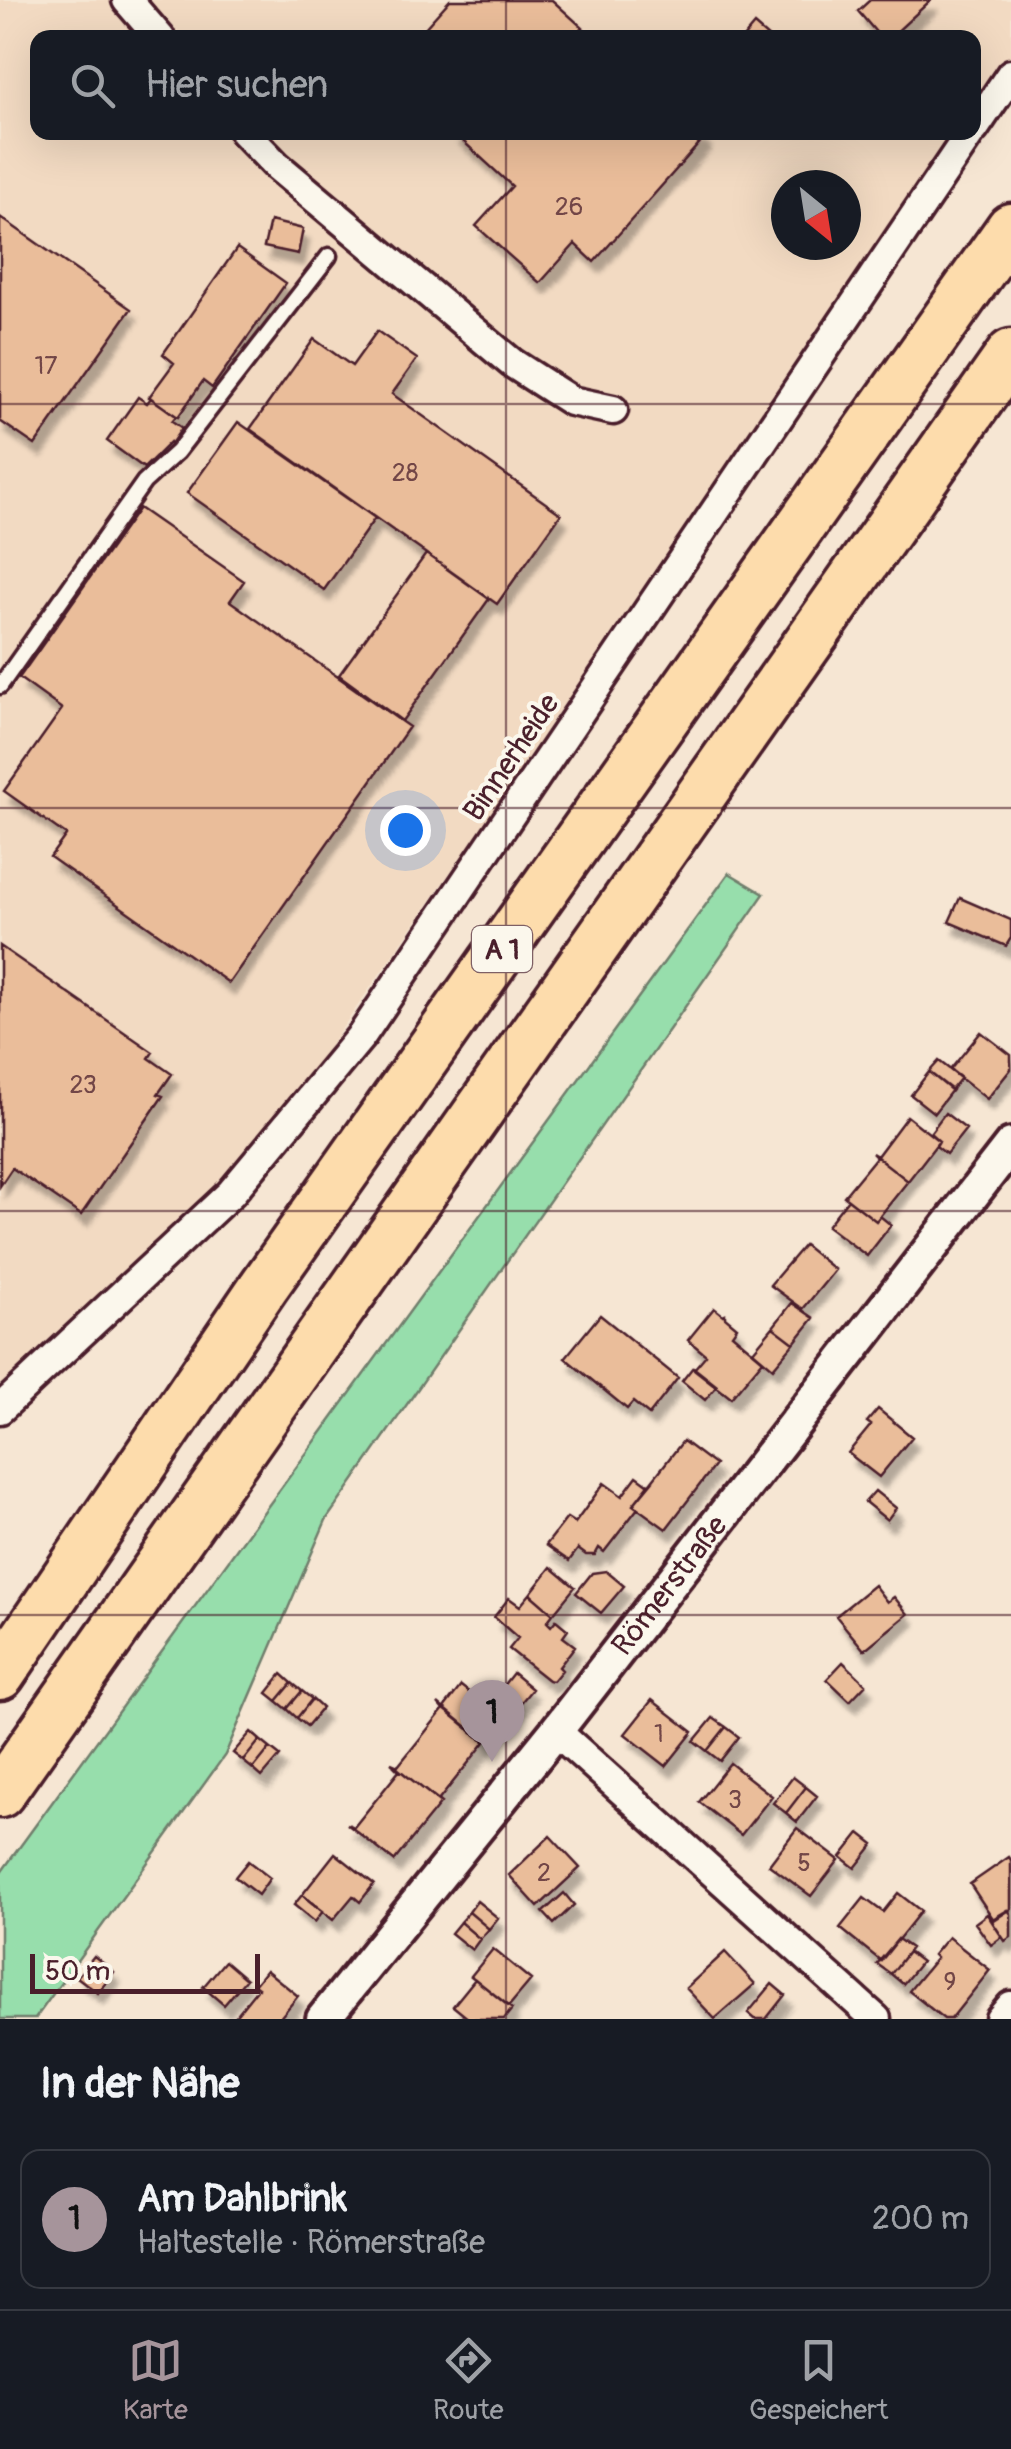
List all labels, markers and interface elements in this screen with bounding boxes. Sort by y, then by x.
search box [30,30,981,140]
icon: search [65,58,120,113]
text: Hier suchen [145,61,328,109]
north arrow [771,170,861,260]
house number: 26 [555,192,583,223]
house number: 17 [34,351,58,382]
house number: 28 [392,458,418,489]
street label: Binnerheide [455,686,568,828]
your location [380,805,431,856]
road number: A 1 [472,926,532,972]
house number: 23 [69,1070,97,1101]
street label: Römerstraße [604,1508,736,1663]
pin: 1 [460,1680,524,1762]
house number: 1 [654,1719,664,1750]
house number: 3 [728,1785,742,1816]
house number: 5 [797,1848,811,1879]
house number: 2 [537,1858,551,1889]
scale bar [30,1949,260,1994]
text: 50 m [45,1954,110,1989]
house number: 9 [944,1967,956,1998]
text: In der Nähe [40,2058,239,2110]
text: Am Dahlbrink [137,2175,347,2223]
text: 1 [68,2199,81,2239]
text: 200 m [872,2199,969,2239]
text: Haltestelle · Römerstraße [137,2223,485,2263]
tab: Karte [123,2333,188,2428]
tab: Route [433,2333,504,2428]
tab: Gespeichert [749,2333,888,2428]

